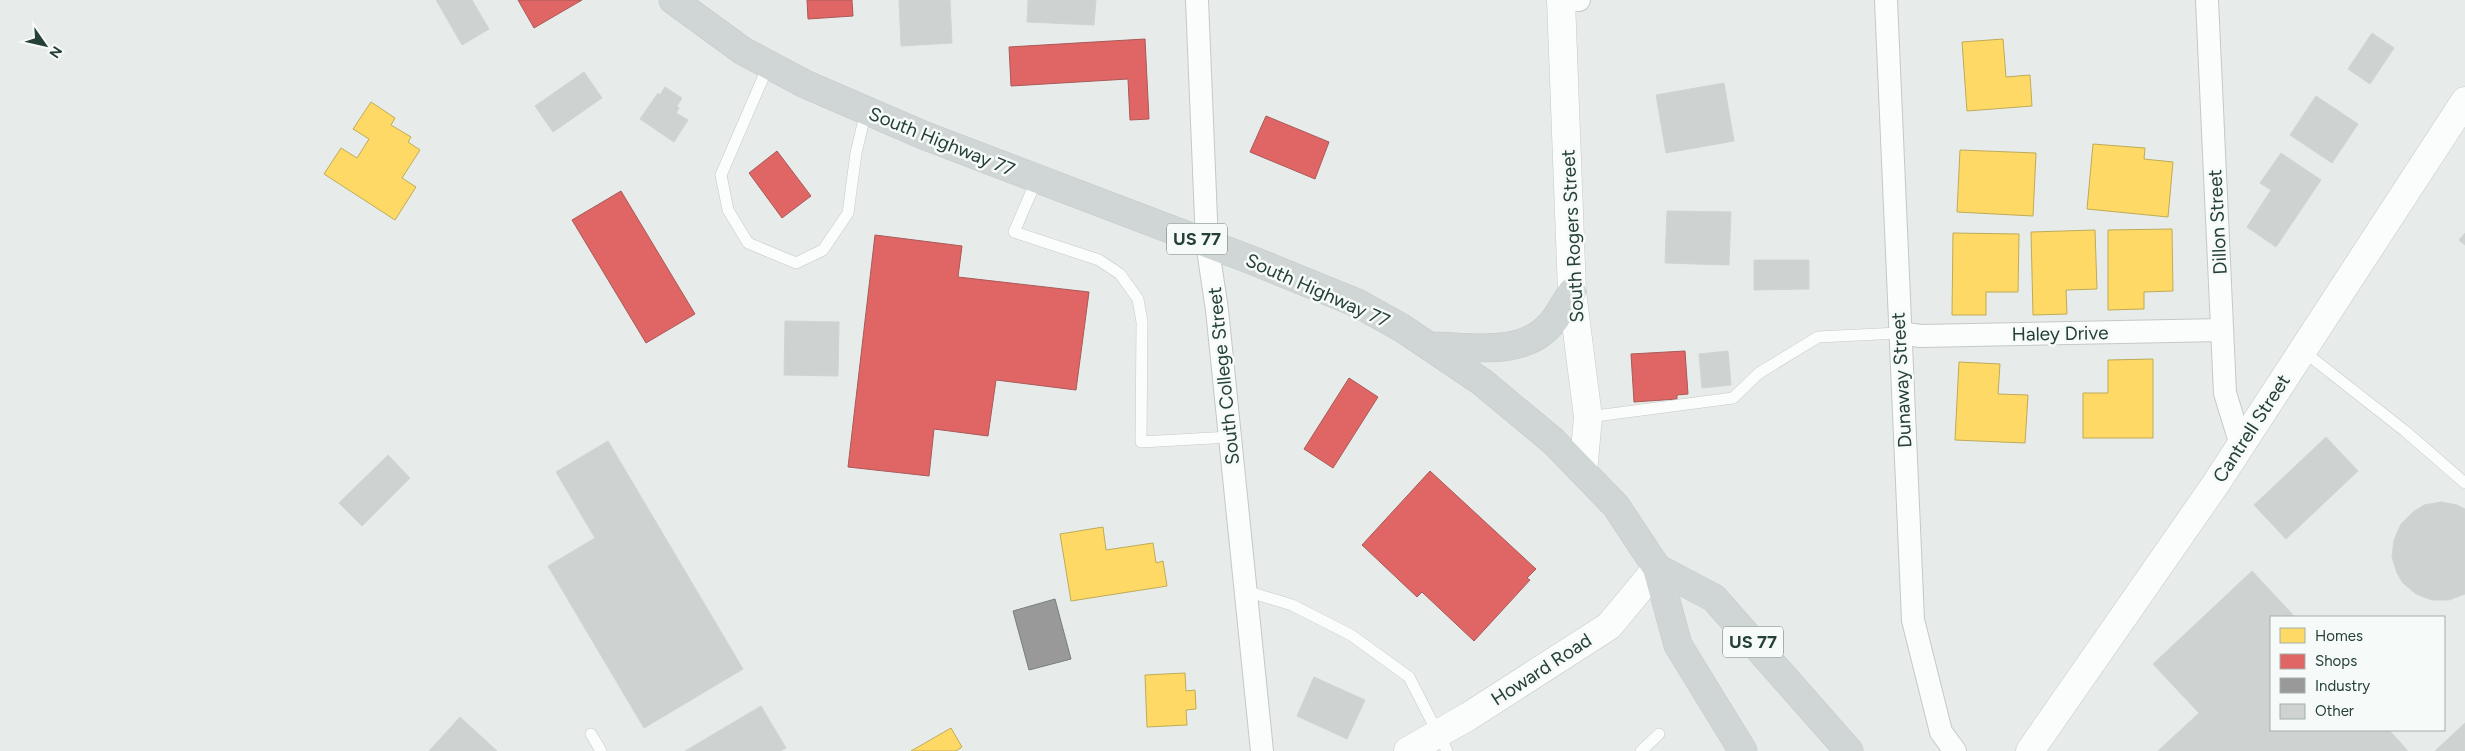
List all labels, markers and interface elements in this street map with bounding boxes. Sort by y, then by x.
north arrow [20,20,70,70]
text: N [45,43,65,61]
street label: South Highway 77 [865,102,1018,181]
street label: South Rogers Street [1556,149,1589,323]
street label: Dillon Street [2203,169,2232,275]
road number: US 77 [1167,223,1227,254]
street label: South Highway 77 [1242,248,1393,333]
street label: South College Street [1203,286,1244,466]
street label: Dunaway Street [1886,311,1917,448]
street label: Haley Drive [2011,321,2109,346]
street label: Cantrell Street [2208,370,2295,487]
legend [2270,616,2445,731]
road number: US 77 [1723,626,1783,658]
text: Homes [2315,627,2363,645]
street label: Howard Road [1487,628,1596,710]
text: Shops [2315,652,2357,670]
text: Industry [2315,677,2370,695]
text: Other [2315,702,2354,720]

